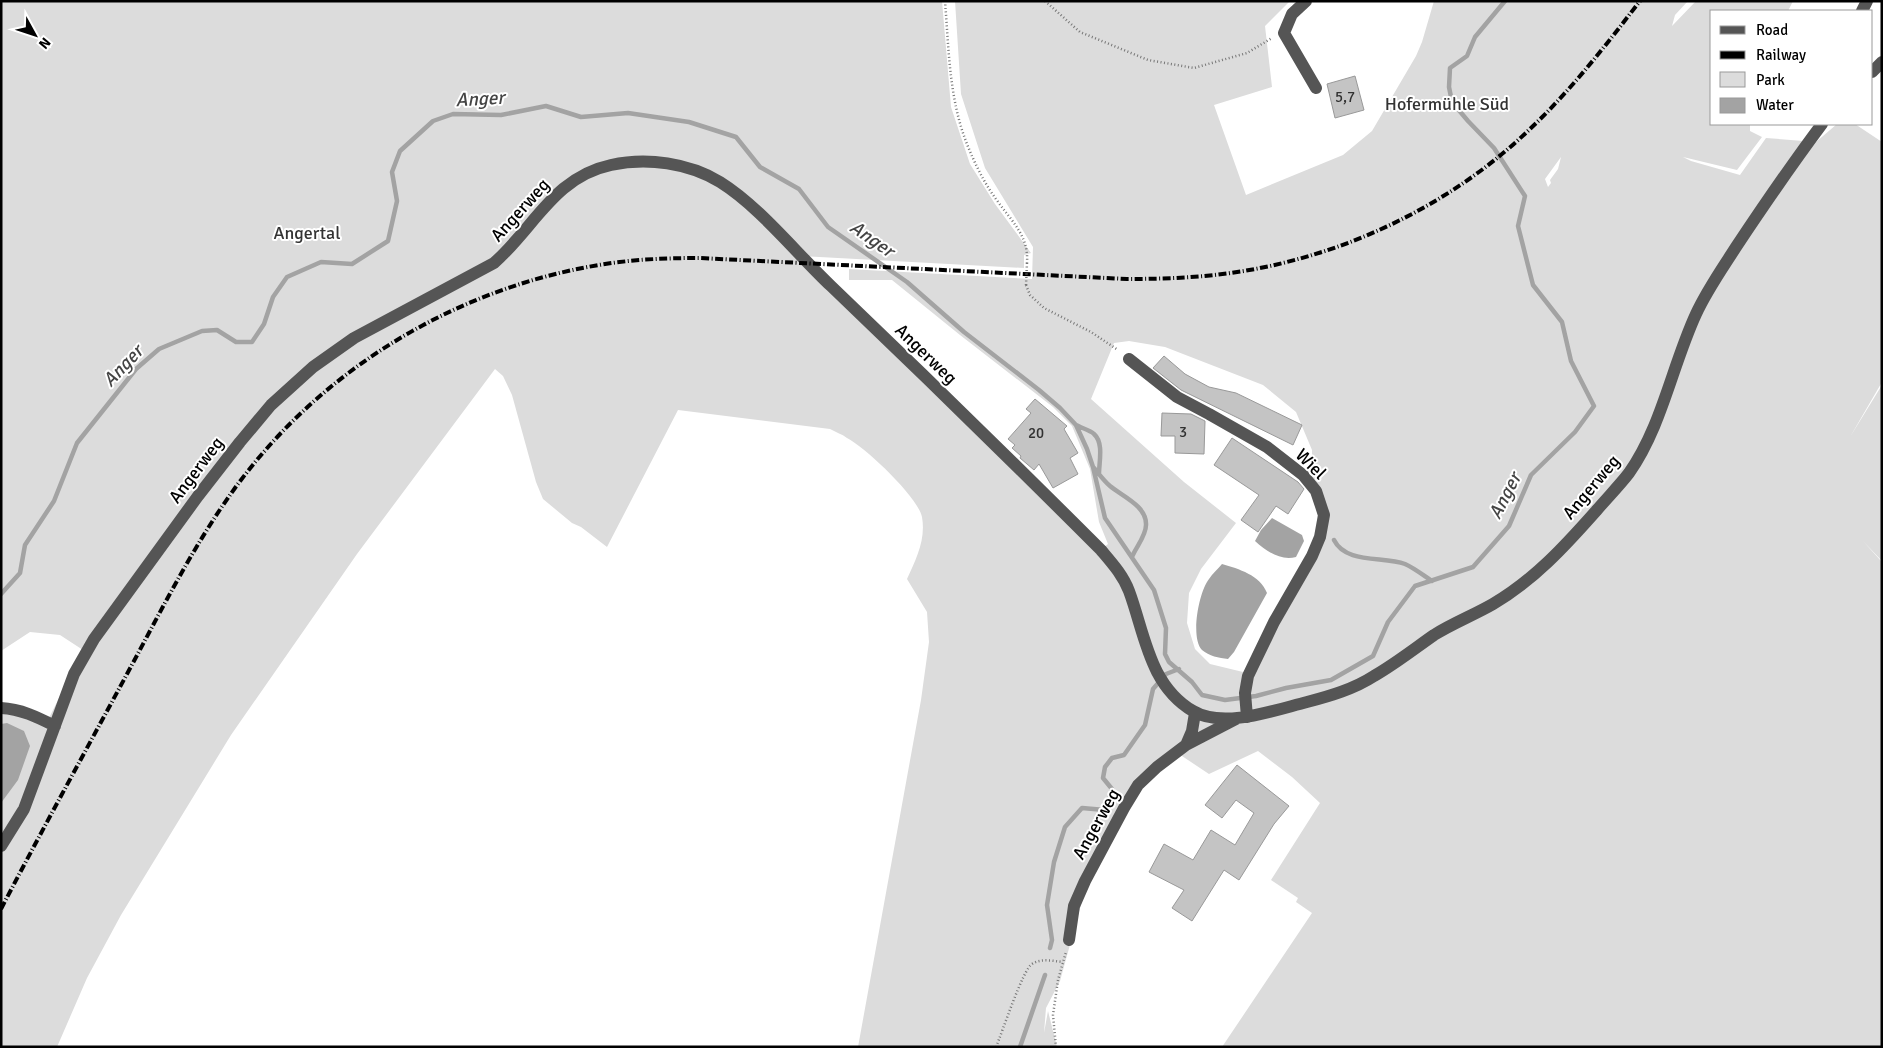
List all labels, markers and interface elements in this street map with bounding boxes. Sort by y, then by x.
north arrow [10,10,60,60]
legend [1710,10,1873,125]
text: Road [1756,21,1788,39]
text: N [35,34,54,52]
text: Railway [1756,46,1806,64]
text: Park [1756,71,1785,89]
water label: Anger [455,86,508,112]
house number: 5,7 [1335,88,1355,106]
park label: Hofermühle Süd [1385,93,1509,115]
text: Water [1756,96,1794,114]
street label: Angerweg [486,174,554,246]
water label: Anger [845,215,901,264]
park label: Angertal [273,222,341,244]
street label: Angerweg [890,319,962,389]
water label: Anger [98,338,150,392]
house number: 3 [1179,423,1187,441]
house number: 20 [1028,424,1044,442]
street label: Angerweg [164,432,228,508]
street label: Wiel [1291,444,1331,484]
street label: Angerweg [1558,450,1624,524]
water label: Anger [1483,466,1528,523]
street label: Angerweg [1068,785,1124,863]

